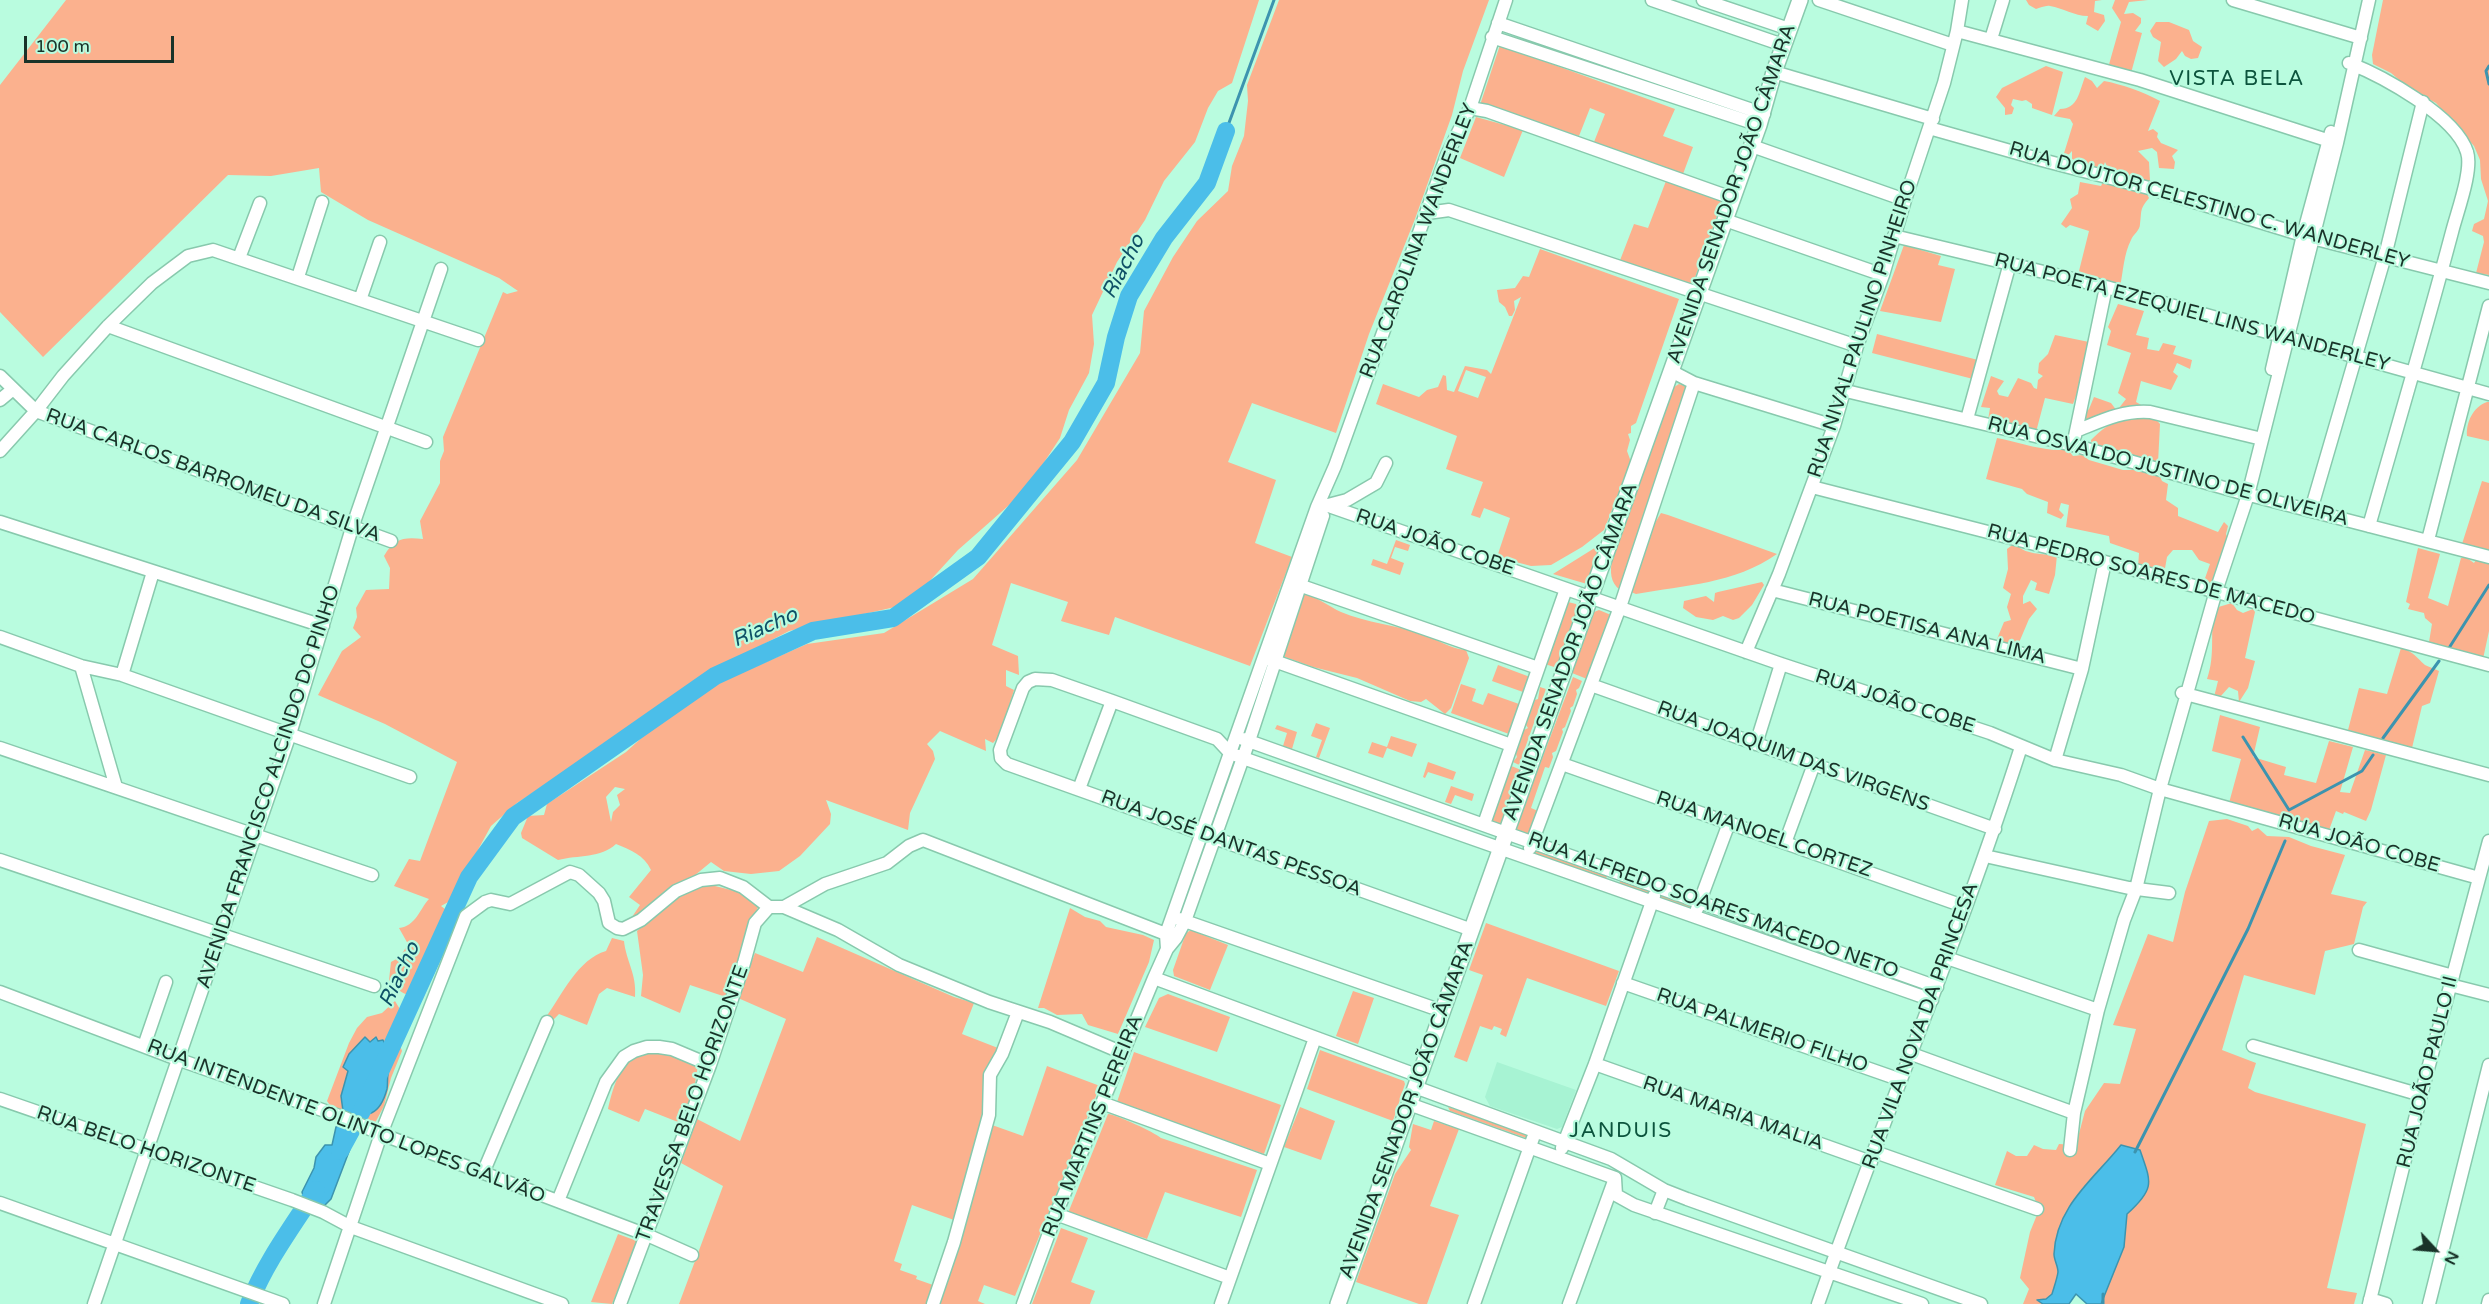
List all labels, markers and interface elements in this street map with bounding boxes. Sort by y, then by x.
street label: AVENIDA SENADOR JOÃO CÂMARA [1662,21,1802,367]
scale bar [27,24,177,62]
text: 100 m [35,35,90,57]
district label: VISTA BELA [2169,66,2305,92]
street label: RUA CAROLINA WANDERLEY [1355,100,1483,382]
street label: RUA DOUTOR CELESTINO C. WANDERLEY [2006,137,2412,275]
street label: RUA NIVAL PAULINO PINHEIRO [1803,177,1923,481]
water label: Riacho [1097,231,1151,303]
street label: RUA POETA EZEQUIEL LINS WANDERLEY [1992,249,2392,377]
street label: RUA CARLOS BARROMEU DA SILVA [42,404,384,548]
street label: RUA OSVALDO JUSTINO DE OLIVEIRA [1985,412,2351,532]
street label: AVENIDA SENADOR JOÃO CÂMARA [1499,480,1643,824]
street label: RUA JOÃO COBE [1352,504,1518,582]
street label: RUA PEDRO SOARES DE MACEDO [1984,520,2318,630]
street label: AVENIDA FRANCISCO ALCINDO DO PINHO [192,582,346,992]
street label: RUA POETISA ANA LIMA [1806,588,2048,670]
water label: Riacho [728,603,802,653]
street label: RUA JOÃO COBE [1812,665,1978,739]
street label: RUA JOAQUIM DAS VIRGENS [1654,696,1932,818]
street label: RUA JOSÉ DANTAS PESSOA [1097,786,1365,902]
street label: RUA MANOEL CORTEZ [1653,787,1875,883]
street label: RUA JOÃO COBE [2276,809,2442,879]
street label: RUA ALFREDO SOARES MACEDO NETO [1524,828,1902,984]
street label: RUA VILA NOVA DA PRINCESA [1858,879,1984,1173]
street label: AVENIDA SENADOR JOÃO CÂMARA [1335,938,1479,1282]
water label: Riacho [374,939,426,1011]
street label: TRAVESSA BELO HORIZONTE [632,962,754,1246]
street label: RUA JOÃO PAULO II [2393,973,2463,1171]
street label: RUA PALMERIO FILHO [1653,983,1871,1079]
street label: RUA MARTINS PEREIRA [1037,1012,1149,1240]
street label: RUA INTENDENTE OLINTO LOPES GALVÃO [144,1035,548,1209]
street label: RUA MARIA MALIA [1639,1072,1827,1156]
street label: RUA BELO HORIZONTE [33,1101,259,1199]
district label: JANDUIS [1569,1118,1673,1144]
north arrow [2405,1220,2465,1280]
text: N [2439,1248,2463,1268]

